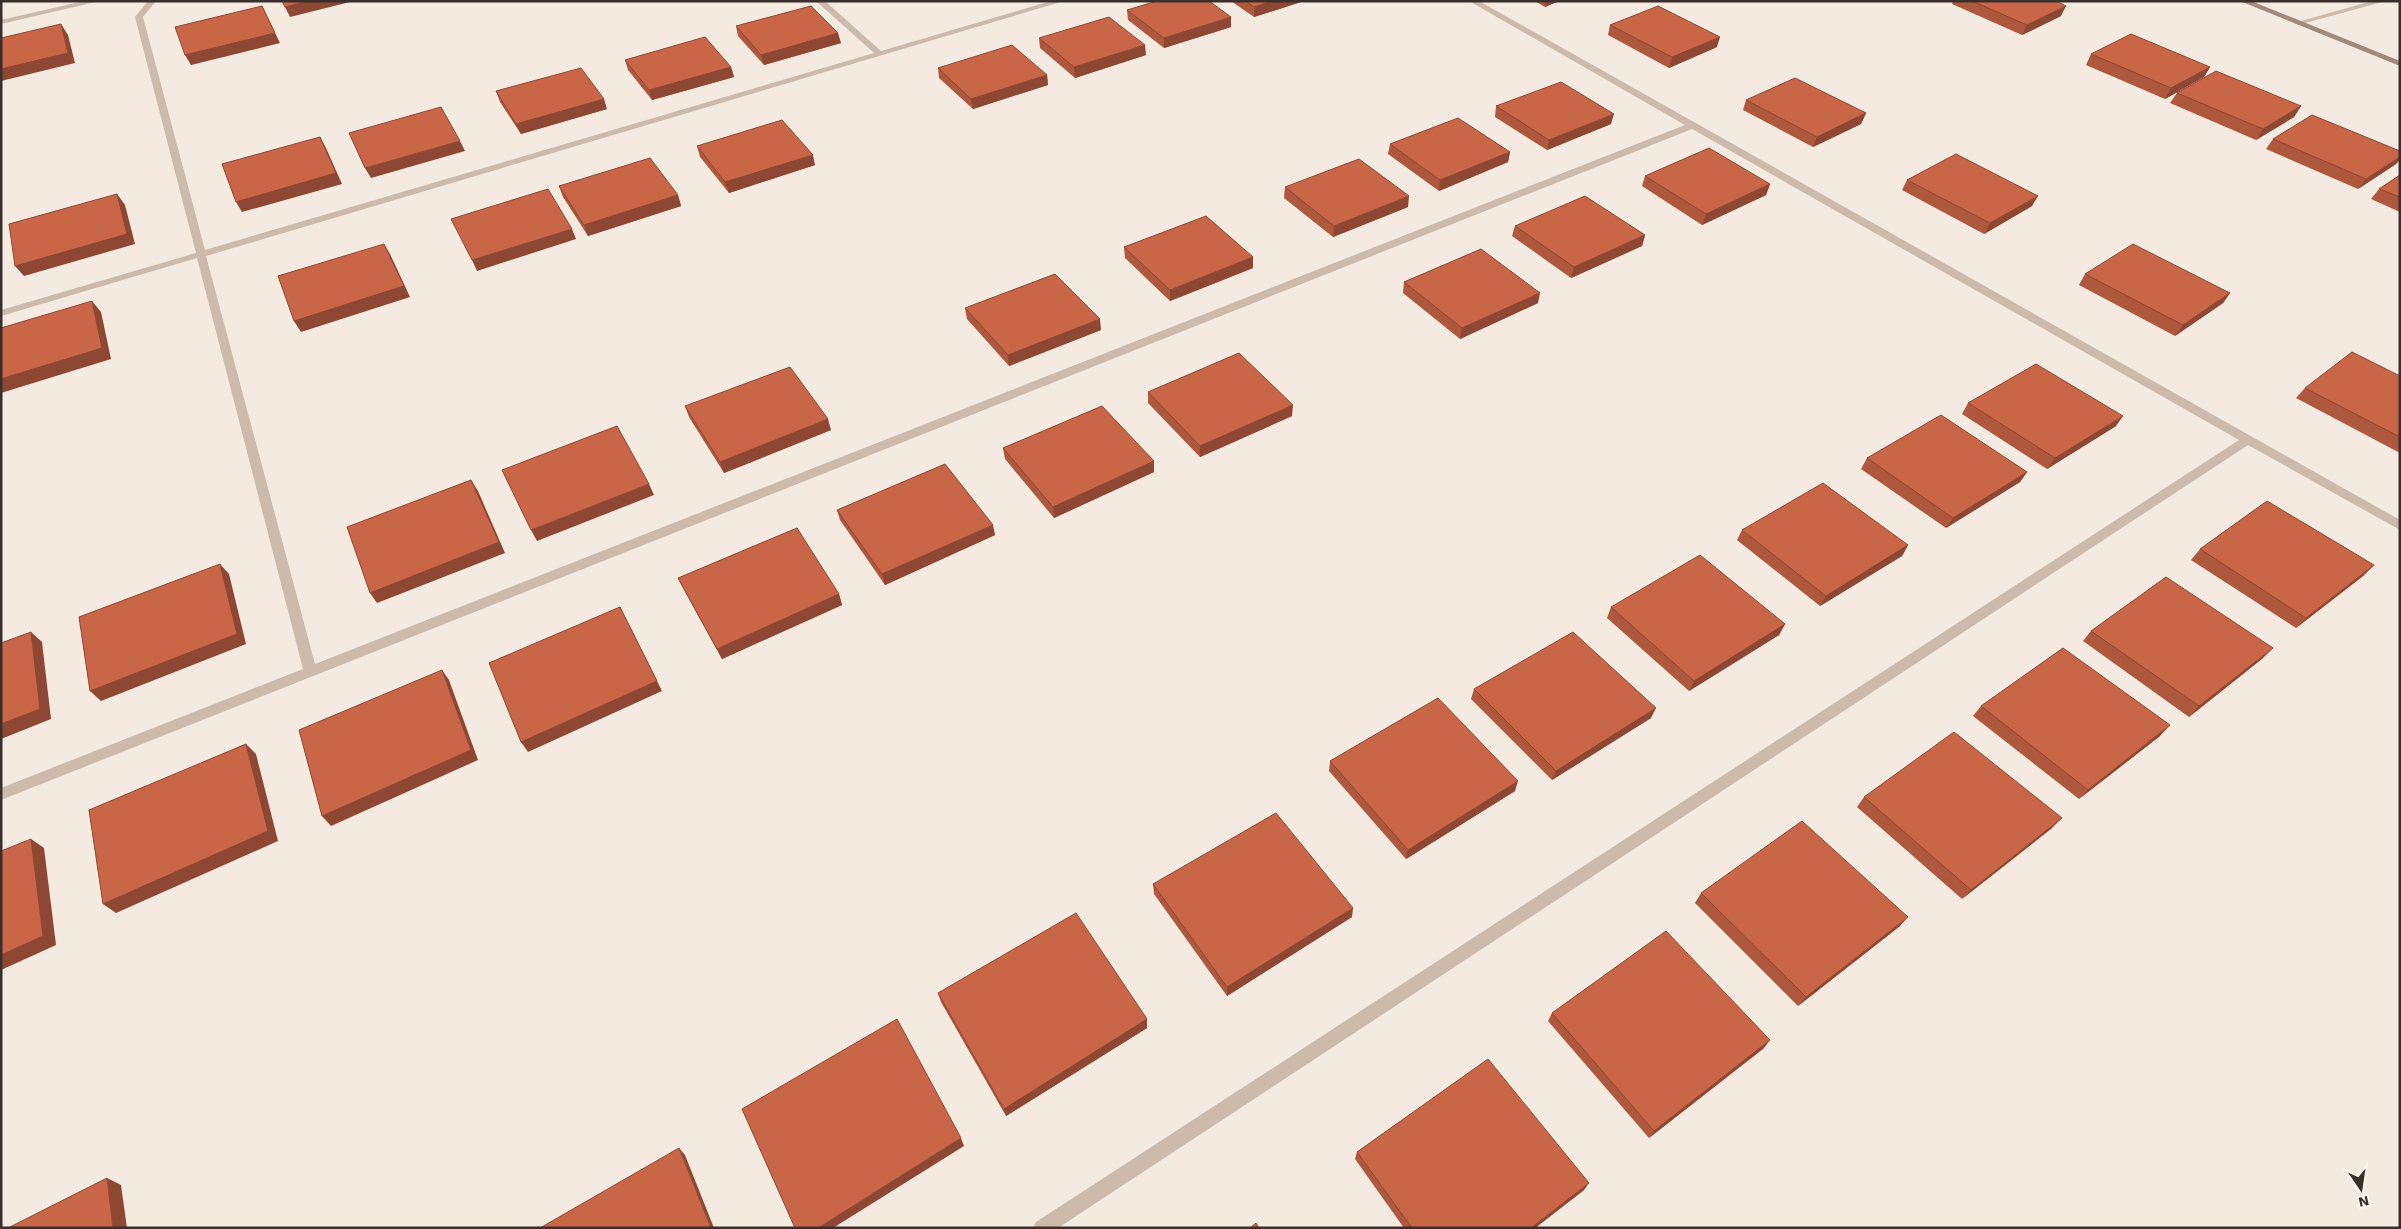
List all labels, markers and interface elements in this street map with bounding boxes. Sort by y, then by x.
north arrow [2336,1164,2386,1214]
text: N [2357,1193,2371,1211]

